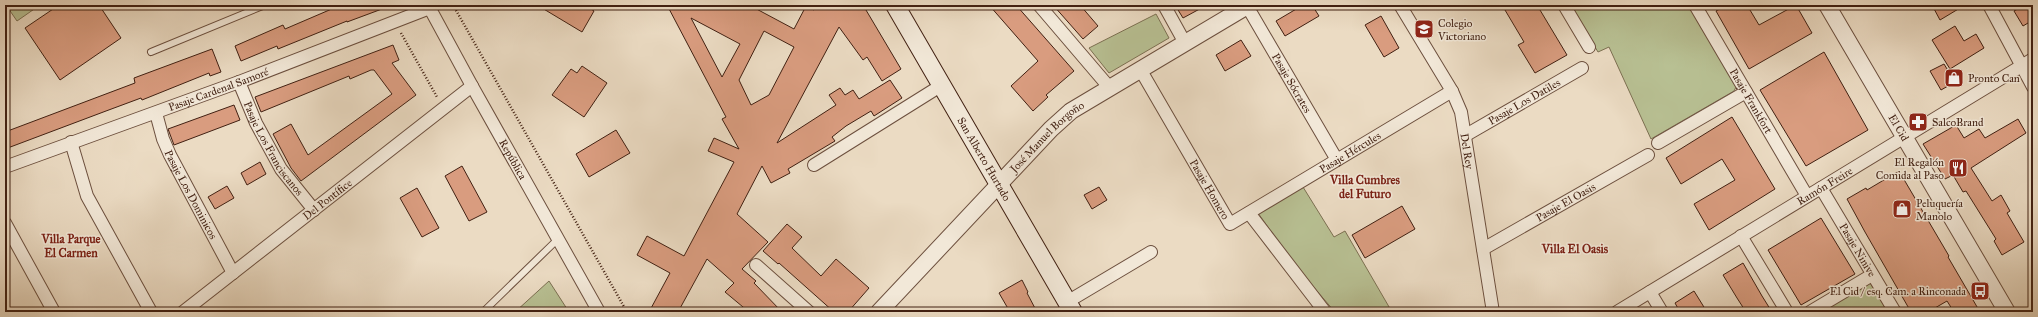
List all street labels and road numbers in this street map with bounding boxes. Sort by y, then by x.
street label: Pasaje Sócrates [1269,51,1314,115]
street label: Pasaje Cardenal Samoré [167,65,271,114]
street label: Pasaje Frankfort [1727,66,1775,136]
street label: Pasaje Los Datiles [1486,76,1563,128]
street label: Pasaje Los Franciscanos [241,99,306,198]
street label: José Manuel Borgoño [1007,99,1087,177]
street label: El Cid [1885,112,1912,144]
street label: San Alberto Hurtado [954,115,1013,204]
street label: Pasaje Hércules [1317,129,1383,176]
street label: Del Rey [1458,132,1476,171]
street label: República [496,137,529,182]
street label: Pasaje Los Dominicos [162,148,220,241]
street label: Pasaje Homero [1187,157,1232,222]
street label: Ramón Freire [1795,164,1855,208]
street label: Del Pontífice [300,176,355,223]
street label: Pasaje El Oasis [1534,180,1598,225]
street label: Pasaje Ninive [1837,221,1879,280]

